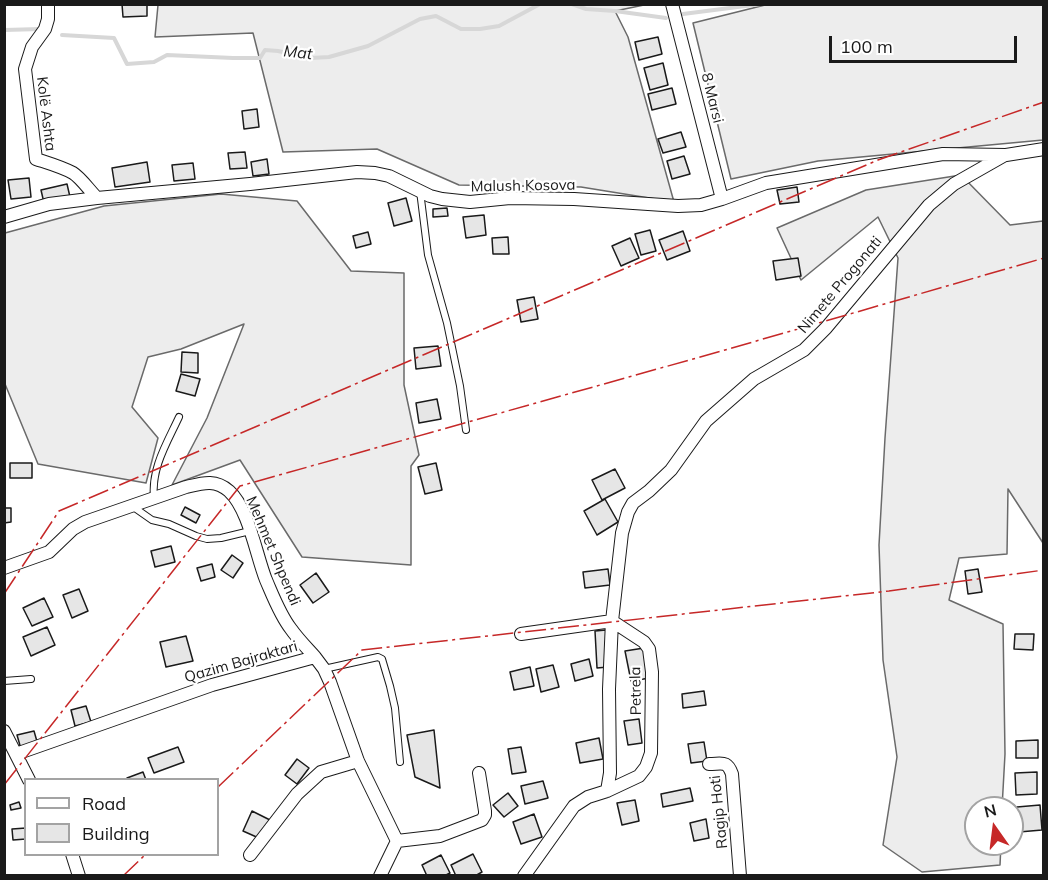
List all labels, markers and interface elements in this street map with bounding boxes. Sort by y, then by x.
scale bar [832,24,1020,62]
text: 100 m [840,35,893,58]
water label: Mat [283,42,313,64]
street label: 8 Marsi [697,71,727,125]
street label: Kolë Ashta [32,76,60,152]
street label: Malush Kosova [470,176,576,196]
street label: Nimete Progonati [794,233,886,337]
street label: Mehmet Shpendi [242,494,304,608]
street label: Qazim Bajraktari [182,637,300,687]
street label: Petrela [627,666,645,716]
street label: Ragip Hoti [706,774,732,850]
legend [24,778,219,856]
text: Road [82,792,126,815]
north arrow [964,796,1024,856]
text: N [982,799,998,822]
text: Building [82,822,150,845]

